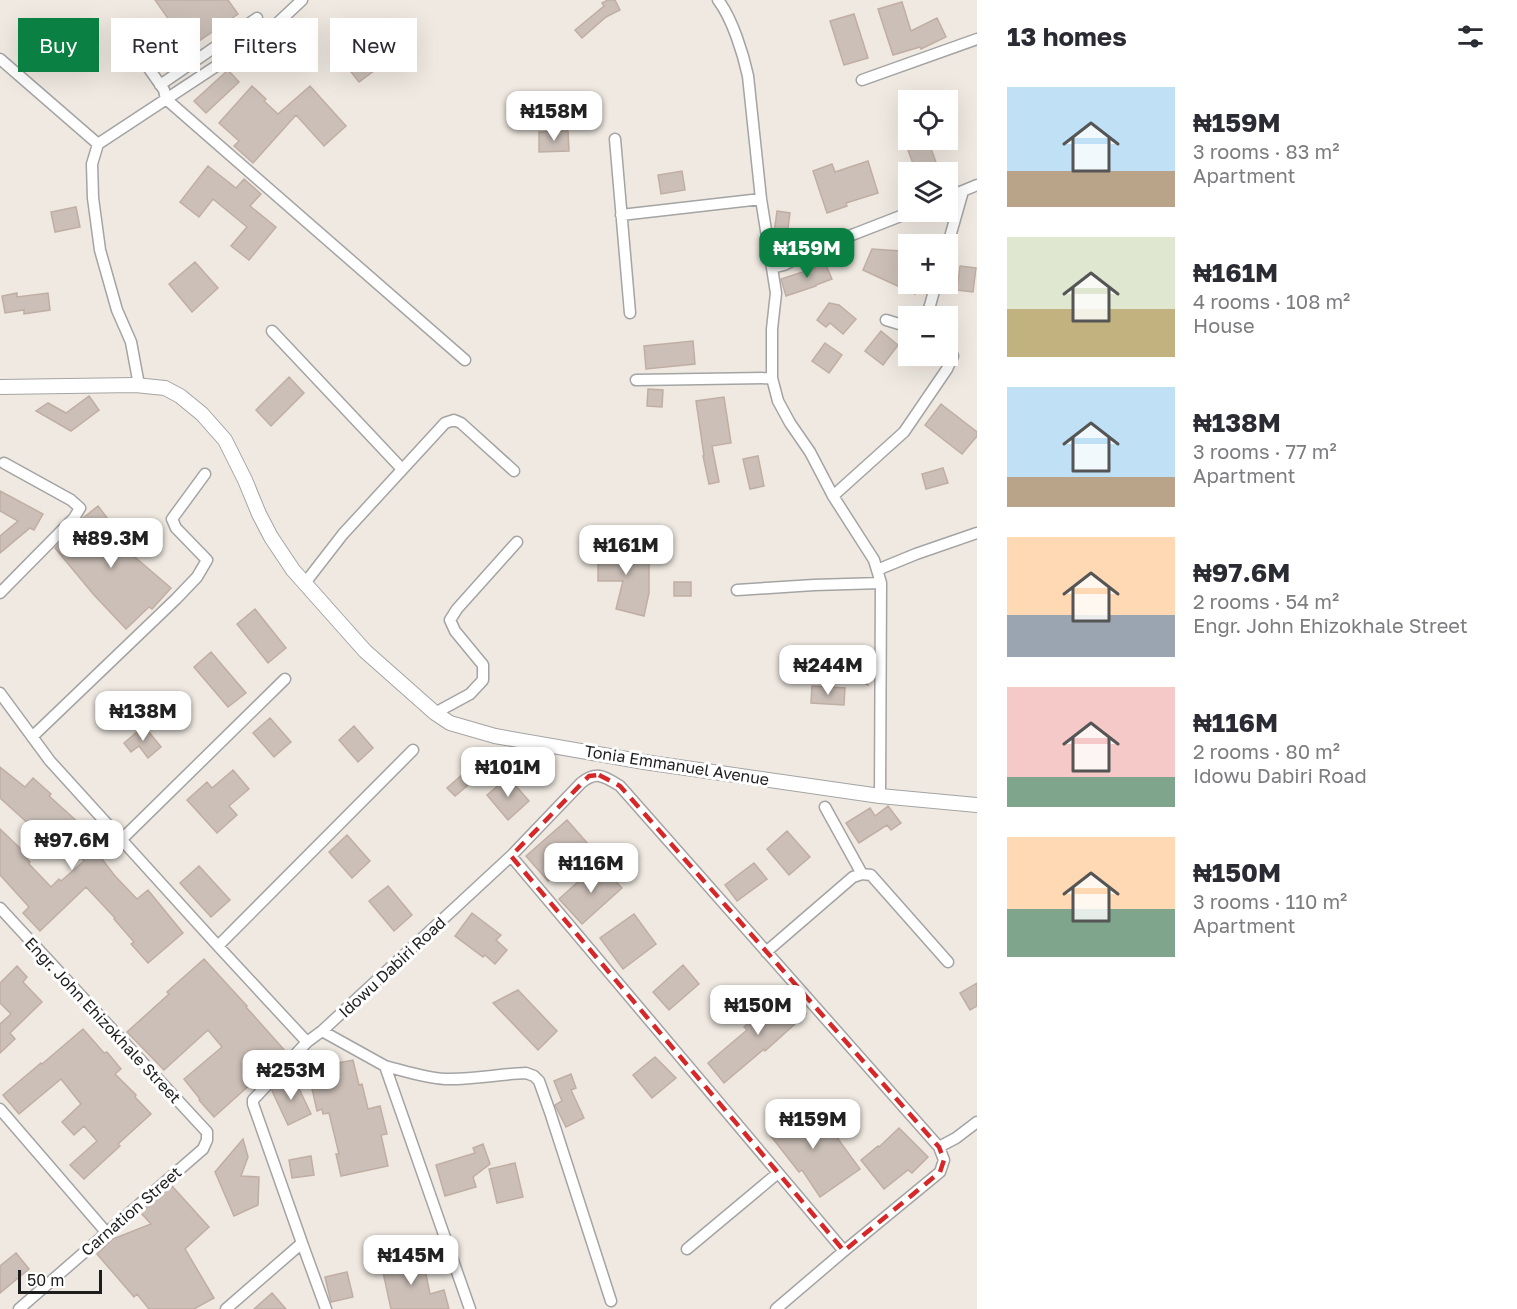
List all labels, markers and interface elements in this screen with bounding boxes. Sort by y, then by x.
chip: Buy [18,18,99,72]
chip: Rent [111,18,200,72]
chip: Filters [212,18,318,72]
chip: New [330,18,417,72]
icon: filters [1454,20,1487,53]
text: 13 homes [1007,21,1127,52]
map controls [898,90,958,366]
button: locate [898,90,958,150]
pin: ₦158M [512,91,596,142]
text: ₦158M [520,98,588,122]
text: ₦159M [1193,107,1281,138]
icon: home [1055,111,1127,183]
text: 3 rooms · 83 m² [1193,139,1339,163]
button: layers [898,162,958,222]
text: Apartment [1193,163,1296,187]
pin: ₦159M [765,228,849,279]
button: + [898,234,958,294]
text: ₦159M [773,235,841,259]
text: ₦161M [1193,257,1278,288]
icon: home [1055,261,1127,333]
text: 4 rooms · 108 m² [1193,289,1350,313]
button: − [898,306,958,366]
text: House [1193,313,1255,337]
text: ₦138M [1193,407,1281,438]
icon: home [1055,411,1127,483]
text: 3 rooms · 77 m² [1193,439,1337,463]
text: Apartment [1193,463,1296,487]
pin: ₦89.3M [62,518,160,569]
text: ₦89.3M [73,525,149,549]
pin: ₦161M [584,525,668,576]
text: ₦161M [593,532,659,556]
text: ₦97.6M [1193,557,1290,588]
icon: home [1055,561,1127,633]
text: 2 rooms · 54 m² [1193,589,1339,613]
text: Engr. John Ehizokhale Street [1193,613,1468,637]
pin: ₦244M [786,645,870,696]
text: ₦244M [793,652,863,676]
pin: ₦138M [101,691,185,742]
text: ₦138M [109,698,177,722]
text: ₦116M [1193,707,1278,738]
icon: home [1055,711,1127,783]
text: 2 rooms · 80 m² [1193,739,1340,763]
street label: Tonia Emmanuel Avenue [583,741,771,789]
pin: ₦101M [466,747,550,798]
text: ₦101M [475,754,541,778]
text: Idowu Dabiri Road [1193,763,1367,787]
pin: ₦97.6M [23,820,121,871]
text: ₦97.6M [35,827,109,851]
pin: ₦116M [549,843,633,894]
text: ₦116M [558,850,624,874]
text: ₦150M [1193,857,1281,888]
icon: home [1055,861,1127,933]
text: 3 rooms · 110 m² [1193,889,1347,913]
street label: Idowu Dabiri Road [334,912,450,1022]
text: Apartment [1193,913,1296,937]
street label: Engr. John Ehizokhale Street [21,933,185,1107]
pin: ₦150M [716,985,800,1036]
text: ₦150M [724,992,792,1016]
pin: ₦253M [249,1050,333,1101]
text: ₦253M [257,1057,325,1081]
pin: ₦159M [771,1099,855,1150]
text: ₦159M [779,1106,847,1130]
street label: Carnation Street [77,1162,185,1260]
pin: ₦145M [369,1235,453,1286]
text: ₦145M [377,1242,445,1266]
scale bar [18,1267,102,1294]
text: 50 m [27,1270,64,1290]

